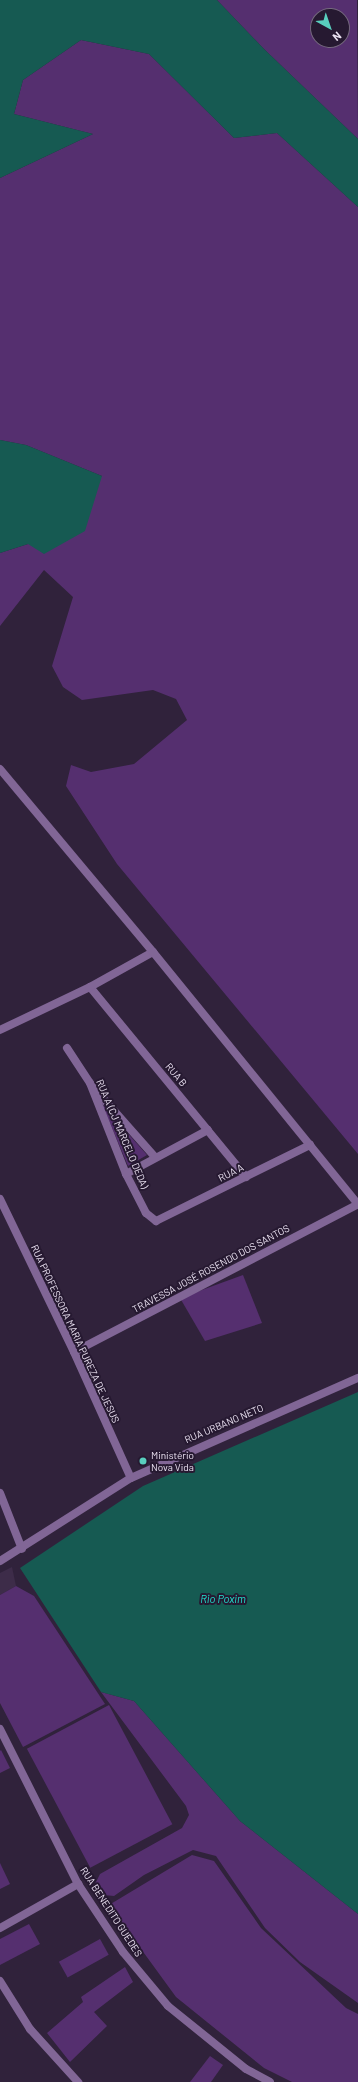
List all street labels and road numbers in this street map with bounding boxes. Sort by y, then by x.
street label: RUA B [163,1061,189,1089]
street label: RUA A (CJ MARCELO DEDA) [94,1078,150,1190]
street label: RUA A [216,1162,246,1184]
street label: TRAVESSA JOSÉ ROSENDO DOS SANTOS [130,1222,292,1316]
street label: RUA PROFESSORA MARIA PUREZA DE JESUS [28,1243,122,1425]
street label: RUA URBANO NETO [183,1402,265,1446]
street label: RUA BENEDITO GUEDES [78,1865,144,1959]

